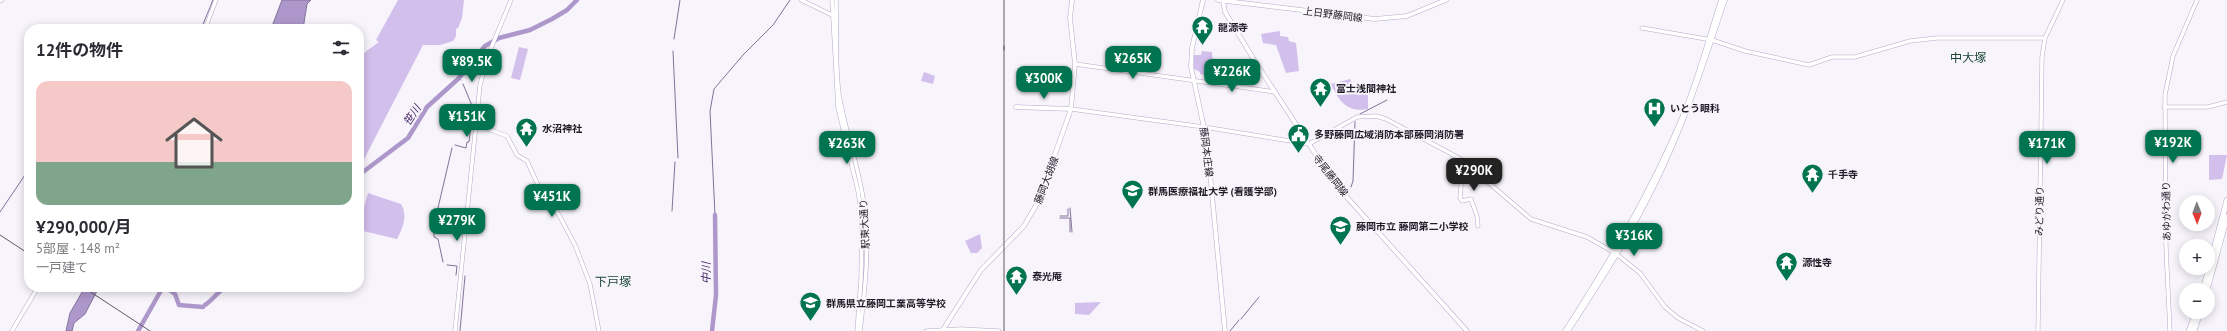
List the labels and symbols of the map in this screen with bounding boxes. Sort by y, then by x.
street label: 上日野藤岡線 [1302,4,1364,25]
temple icon: 龍源寺 [1190,14,1216,47]
place label: 龍源寺 [1218,21,1248,34]
pin: ¥265K [1105,46,1161,80]
pin: ¥89.5K [439,49,505,83]
district label: 中大塚 [1950,50,1986,65]
pin: ¥226K [1204,59,1260,93]
pin: ¥300K [1016,66,1072,100]
temple icon: 富士浅間神社 [1307,75,1333,108]
place label: 富士浅間神社 [1336,82,1397,95]
hospital icon: いとう眼科 [1642,95,1668,128]
water label: 笹川 [400,101,424,128]
place label: いとう眼科 [1670,102,1720,115]
pin: ¥151K [439,104,495,138]
temple icon: 水沼神社 [513,115,539,148]
public building icon: 多野藤岡広域消防本部藤岡消防署 [1286,121,1312,154]
place label: 水沼神社 [542,122,583,135]
street label: 藤岡本庄線 [1197,126,1216,178]
place label: 多野藤岡広域消防本部藤岡消防署 [1314,128,1464,141]
pin: ¥192K [2145,130,2201,164]
pin: ¥263K [819,131,875,165]
pin: ¥171K [2019,131,2075,165]
street label: 寺尾藤岡線 [1310,152,1351,199]
street label: 藤岡大胡線 [1031,155,1061,206]
pin: ¥290K [1446,158,1502,192]
temple icon: 千手寺 [1799,161,1825,194]
place label: 千手寺 [1828,168,1858,181]
school or university icon: 群馬医療福祉大学 (看護学部) [1120,178,1146,211]
street label: あゆがわ通り [2159,181,2174,241]
pin: ¥451K [524,184,580,218]
place label: 群馬医療福祉大学 (看護学部) [1148,185,1277,198]
street label: みどり通り [2033,186,2046,236]
north arrow [2179,195,2215,231]
street label: 駅東大通り [857,199,872,249]
pin: ¥279K [429,208,485,242]
school or university icon: 藤岡市立 藤岡第二小学校 [1328,213,1354,246]
place label: 藤岡市立 藤岡第二小学校 [1356,220,1469,233]
pin: ¥316K [1606,223,1662,257]
temple icon: 源性寺 [1773,249,1799,282]
place label: 源性寺 [1802,256,1832,269]
water label: 中川 [699,261,713,284]
temple icon: 泰光庵 [1004,263,1030,296]
place label: 泰光庵 [1032,270,1062,283]
district label: 下戸塚 [595,274,631,289]
school or university icon: 群馬県立藤岡工業高等学校 [797,290,823,323]
place label: 群馬県立藤岡工業高等学校 [826,297,946,310]

